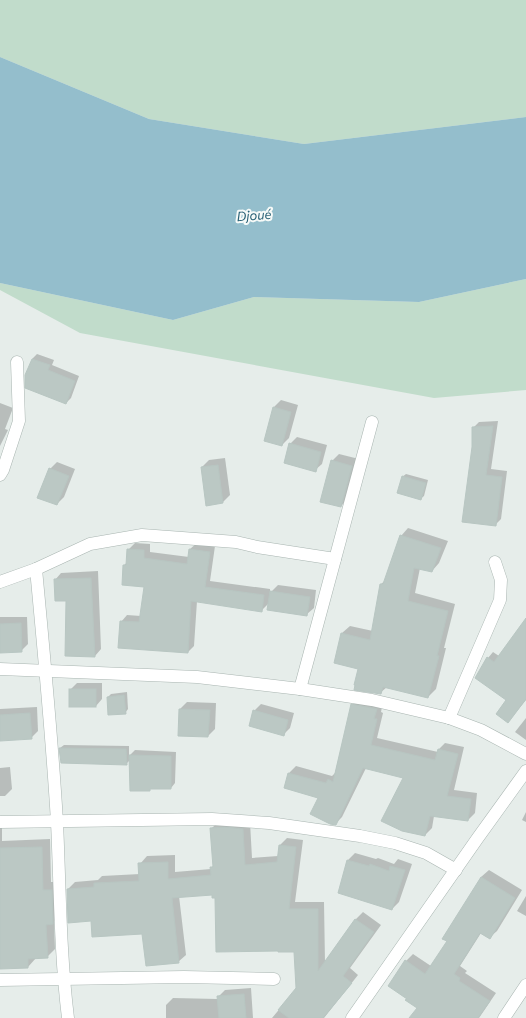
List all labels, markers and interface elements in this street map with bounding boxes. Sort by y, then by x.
water label: Djoué [236,206,273,224]

